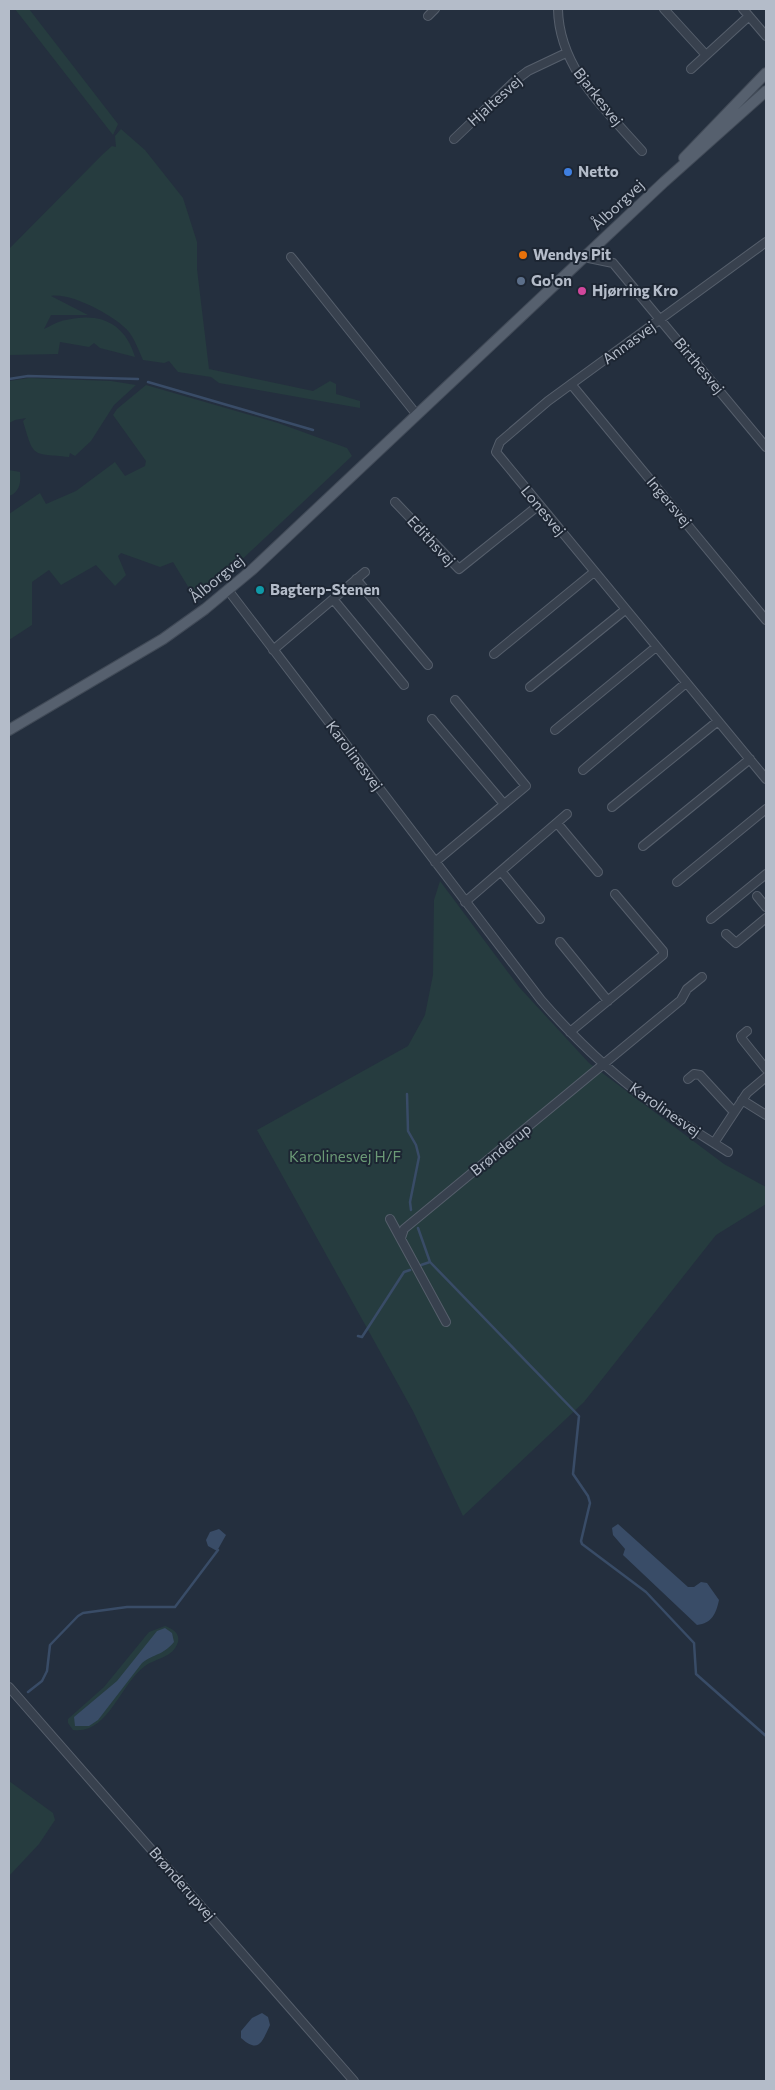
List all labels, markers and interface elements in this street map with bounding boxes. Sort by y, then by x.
street label: Bjarkesvej [570,64,627,129]
street label: Hjaltesvej [464,71,525,129]
place label: Netto [578,162,619,180]
marker: Netto [562,166,574,178]
street label: Ålborgvej [587,175,647,233]
place label: Wendys Pit [533,245,611,263]
marker: Wendys Pit [517,249,529,261]
place label: Go'on [531,271,572,289]
marker: Go'on [515,275,527,287]
place label: Hjørring Kro [592,281,678,299]
marker: Hjørring Kro [576,285,588,297]
street label: Annasvej [598,317,658,367]
street label: Birthesvej [671,334,729,397]
street label: Ingersvej [644,472,696,530]
street label: Lonesvej [518,482,570,539]
street label: Edithsvej [404,512,459,569]
street label: Ålborgvej [185,550,247,606]
place label: Bagterp-Stenen [270,580,380,598]
marker: Bagterp-Stenen [254,584,266,596]
street label: Karolinesvej [323,717,387,794]
street label: Karolinesvej [627,1078,705,1140]
street label: Brønderup [466,1119,534,1179]
park label: Karolinesvej H/F [289,1147,401,1165]
street label: Brønderupvej [146,1843,220,1924]

